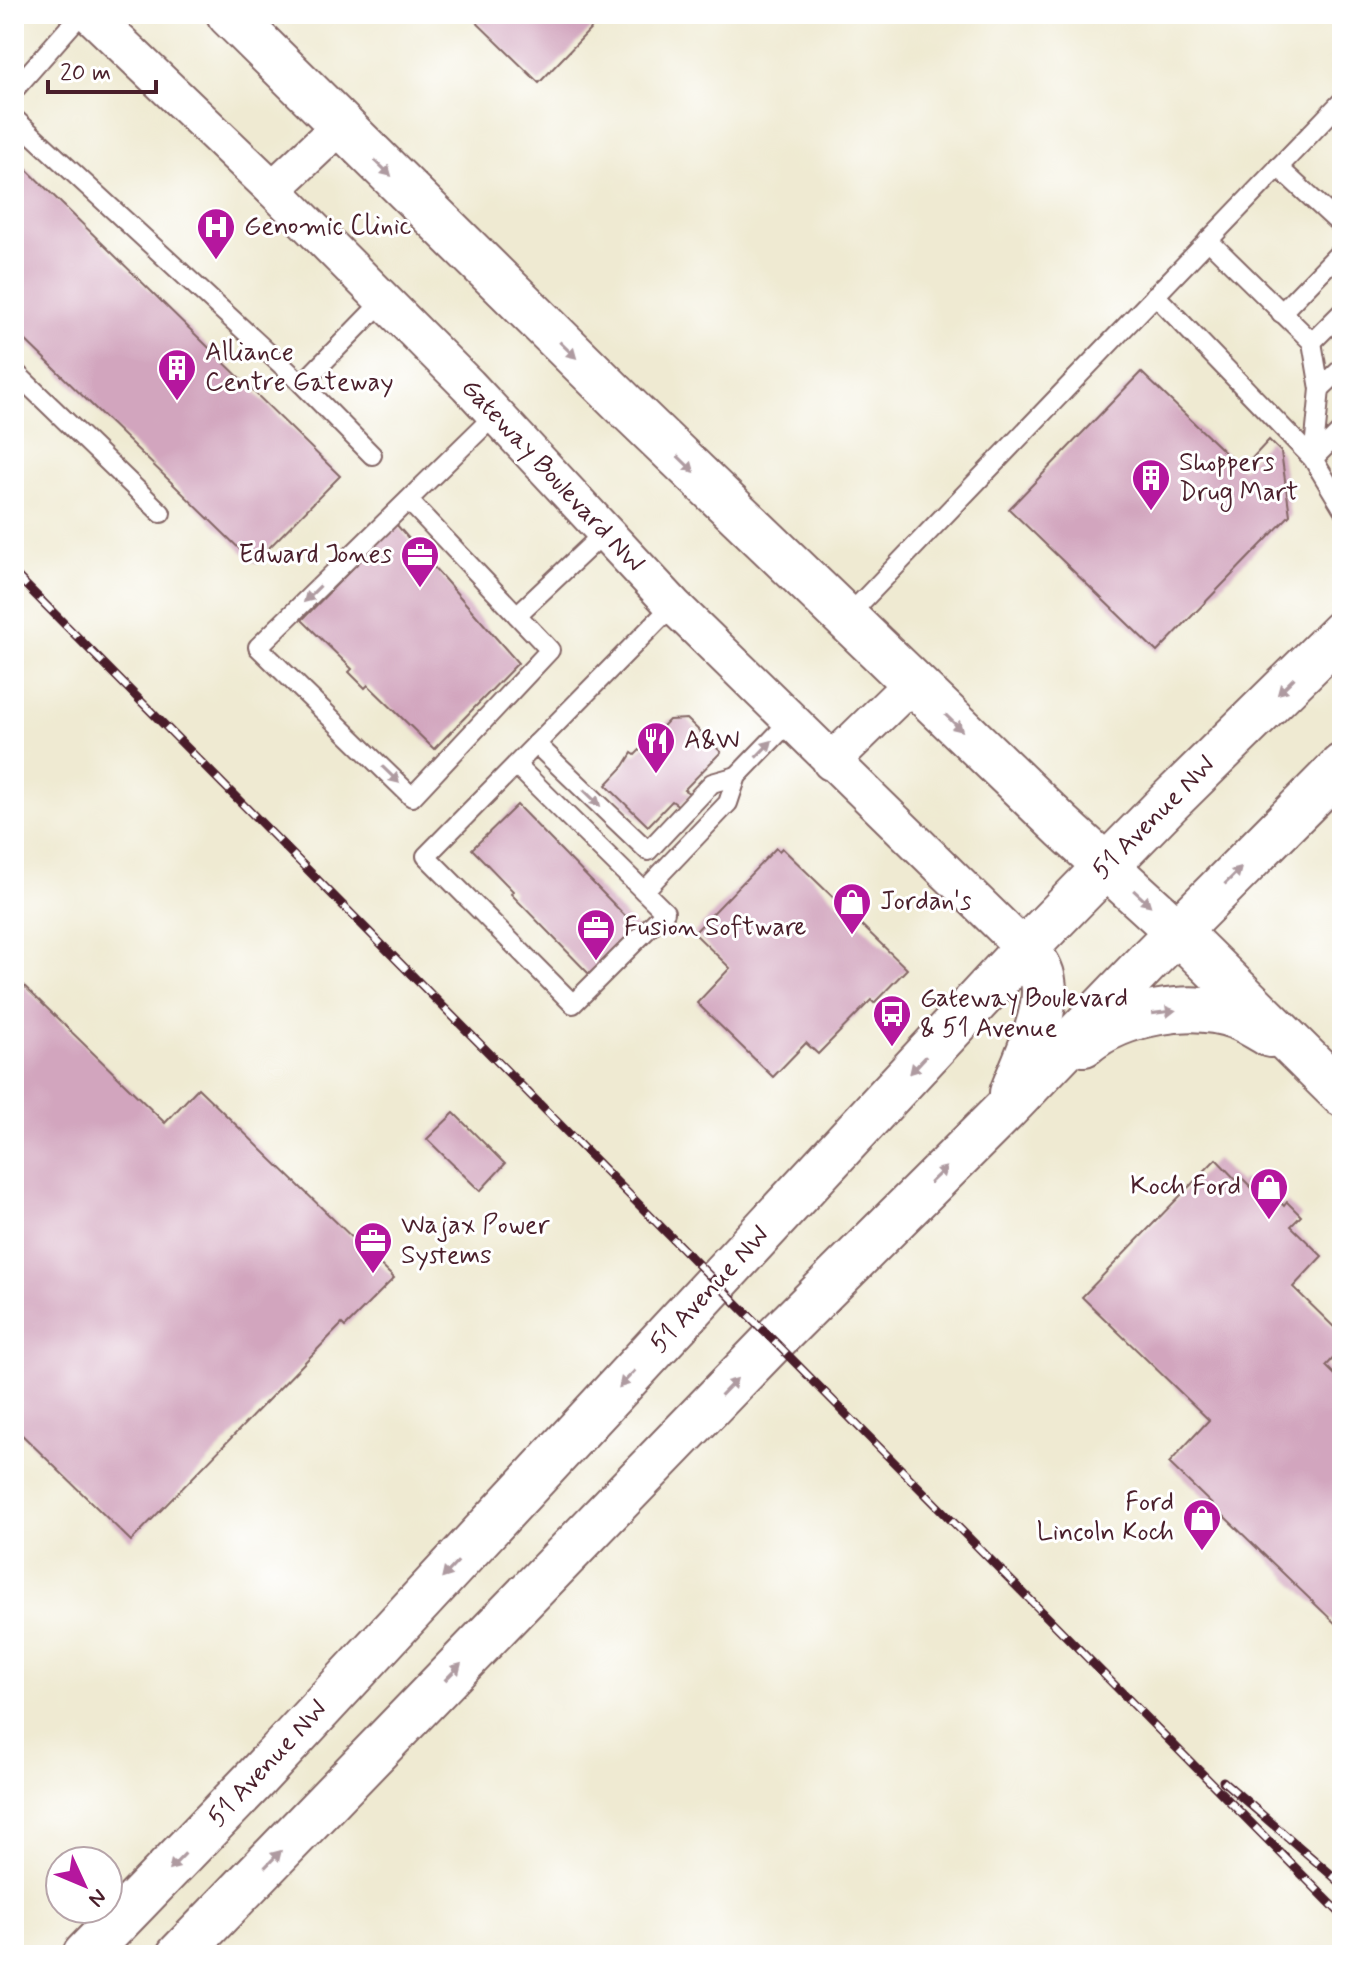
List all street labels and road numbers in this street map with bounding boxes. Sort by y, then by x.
street label: Gateway Boulevard NW [453,372,651,580]
street label: 51 Avenue NW [1085,749,1223,887]
street label: 51 Avenue NW [643,1219,777,1361]
street label: 51 Avenue NW [201,1693,335,1835]

